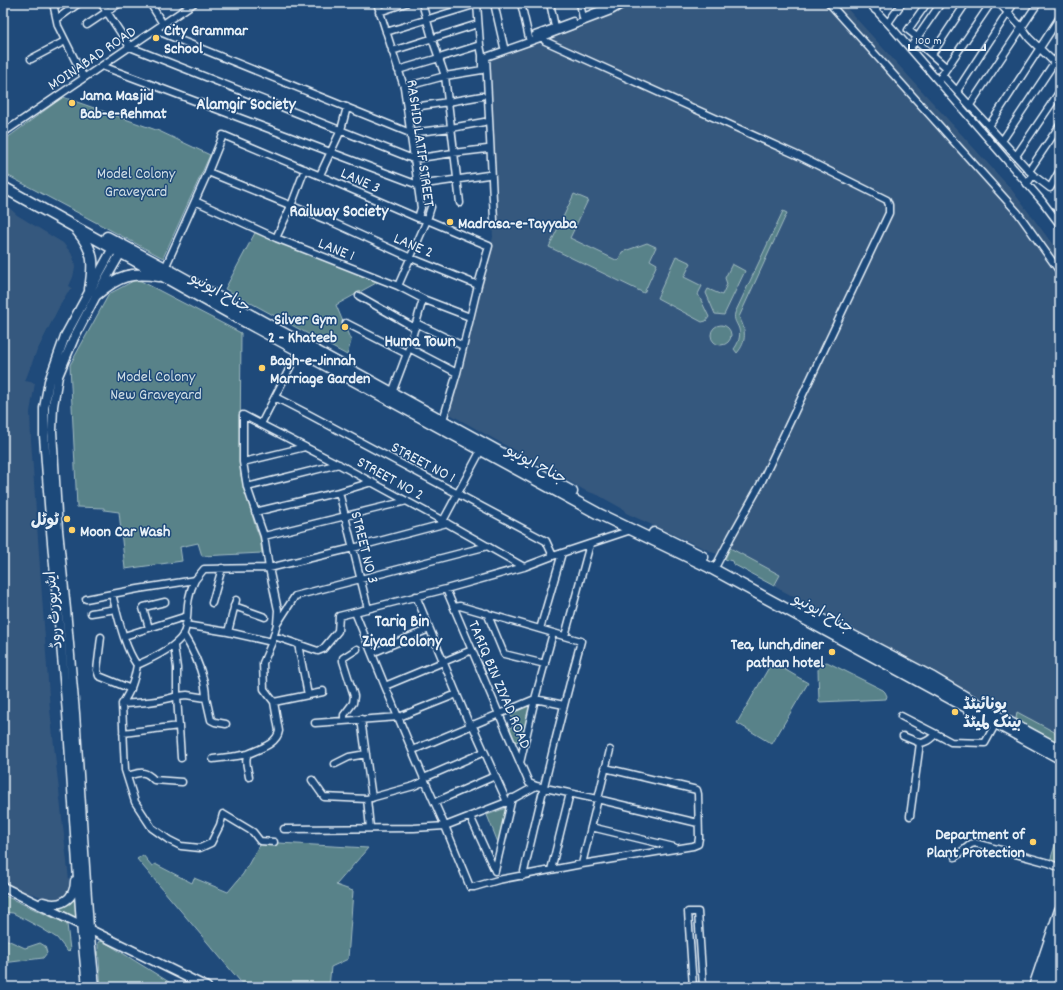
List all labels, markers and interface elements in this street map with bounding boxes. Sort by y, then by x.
place label: City Grammar School [164,20,249,61]
street label: MOINABAD ROAD [44,21,141,97]
scale bar [909,26,985,52]
marker: City Grammar School [151,33,161,43]
text: 100 m [915,33,942,50]
street label: RASHID LATIF STREET [399,78,440,209]
place label: Jama Masjid Bab-e-Rehmat [80,85,167,126]
district label: Alamgir Society [196,94,297,118]
marker: Jama Masjid Bab-e-Rehmat [67,98,77,108]
street label: LANE 3 [336,162,383,200]
park label: Model Colony Graveyard [97,163,176,204]
district label: Railway Society [290,201,389,225]
place label: Madrasa-e-Tayyaba [458,213,578,236]
marker: Madrasa-e-Tayyaba [445,217,455,227]
street label: LANE 2 [390,228,436,265]
street label: LANE 1 [314,233,358,268]
street label: جناح ایونیو [184,267,254,319]
place label: Silver Gym 2 - Khateeb [268,309,337,350]
marker: Silver Gym 2 - Khateeb [340,322,350,332]
district label: Huma Town [384,331,456,355]
place label: Bagh-e-Jinnah Marriage Garden [270,350,370,391]
marker: Bagh-e-Jinnah Marriage Garden [257,363,267,373]
park label: Model Colony New Graveyard [110,366,202,407]
street label: STREET NO 1 [386,437,459,490]
street label: جناح ایونیو [500,439,571,491]
street label: STREET NO 2 [352,451,428,507]
street label: STREET NO 3 [344,509,384,586]
place label: ٹوٹل [31,510,59,533]
marker: ٹوٹل [62,514,72,524]
place label: Moon Car Wash [80,521,170,544]
marker: Moon Car Wash [67,525,77,535]
street label: ایئرپورٹ روڈ [40,570,69,650]
street label: جناح ایونیو [787,588,857,640]
district label: Tariq Bin Ziyad Colony [362,611,443,655]
street label: TARIQ BIN ZIYAD ROAD [461,617,536,753]
place label: Tea, lunch,diner pathan hotel [731,634,825,675]
marker: Tea, lunch,diner pathan hotel [827,647,837,657]
place label: یونائیٹڈ بینک لمیٹڈ [963,694,1021,735]
marker: یونائیٹڈ بینک لمیٹڈ [950,707,960,717]
place label: Department of Plant Protection [926,824,1026,865]
marker: Department of Plant Protection [1028,837,1038,847]

